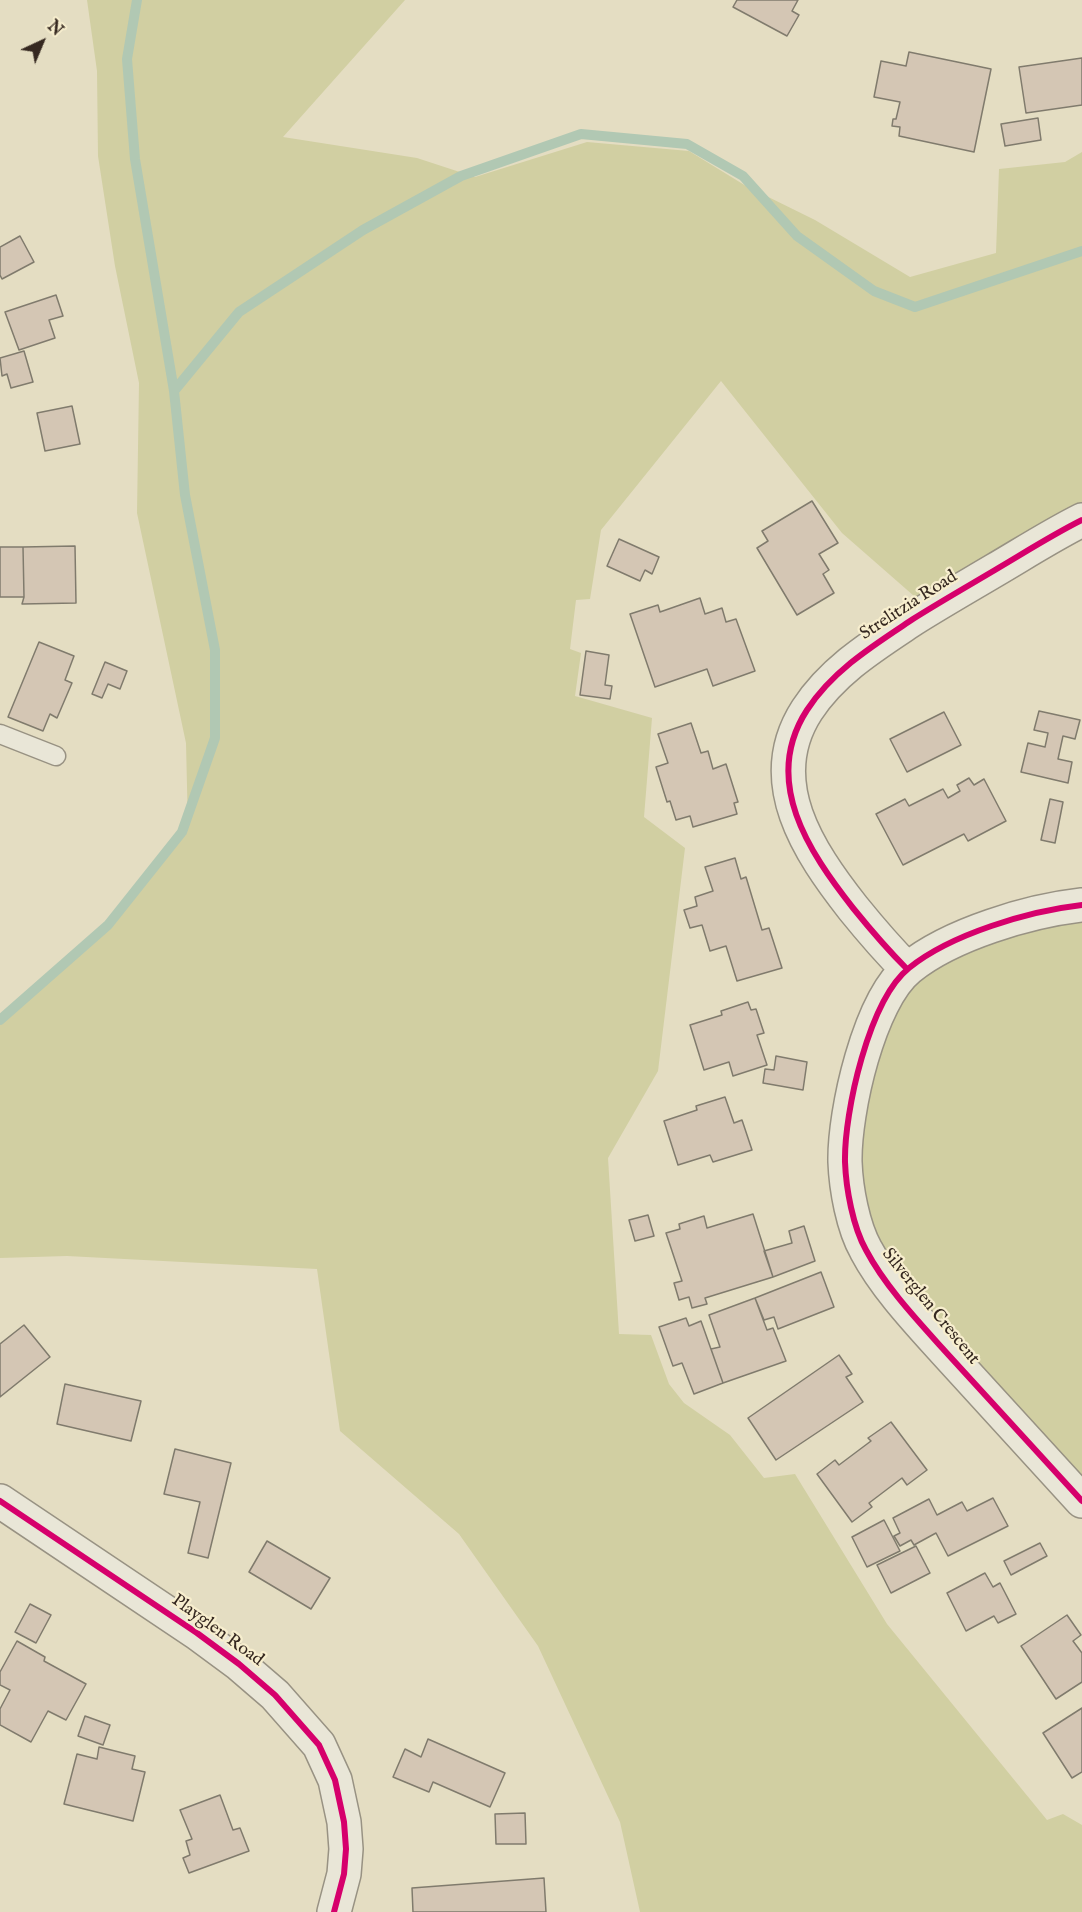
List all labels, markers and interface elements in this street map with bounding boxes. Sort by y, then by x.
north arrow [12,12,72,72]
text: N [43,17,66,41]
street label: Strelitzia Road [856,567,962,645]
street label: Silverglen Crescent [876,1244,984,1370]
street label: Playglen Road [167,1590,267,1672]

